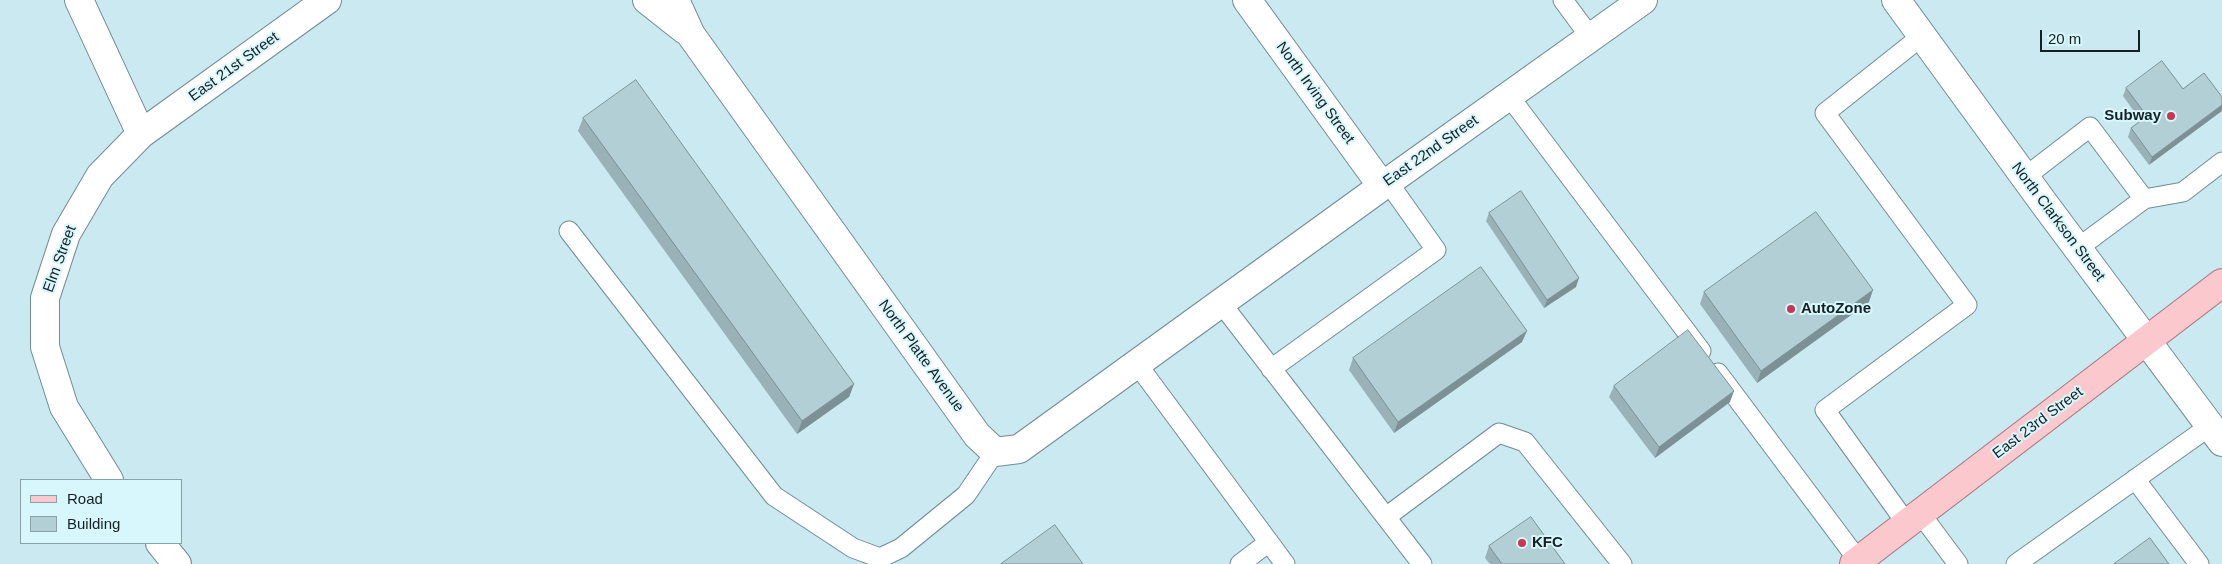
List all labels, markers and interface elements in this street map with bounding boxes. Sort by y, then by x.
scale bar [2042,20,2142,52]
street label: East 21st Street [186,28,282,106]
text: 20 m [2048,30,2081,47]
street label: North Irving Street [1272,38,1358,148]
place label: Subway [2104,107,2161,125]
marker: Subway [2165,110,2177,122]
street label: East 22nd Street [1380,112,1482,190]
street label: North Clarkson Street [2007,159,2109,285]
street label: Elm Street [40,223,80,295]
street label: North Platte Avenue [874,297,968,415]
place label: AutoZone [1801,300,1871,318]
marker: AutoZone [1785,303,1797,315]
street label: East 23rd Street [1989,383,2087,463]
legend [20,479,182,544]
text: Road [67,490,103,507]
text: Building [67,515,120,532]
place label: KFC [1532,534,1563,552]
marker: KFC [1516,537,1528,549]

